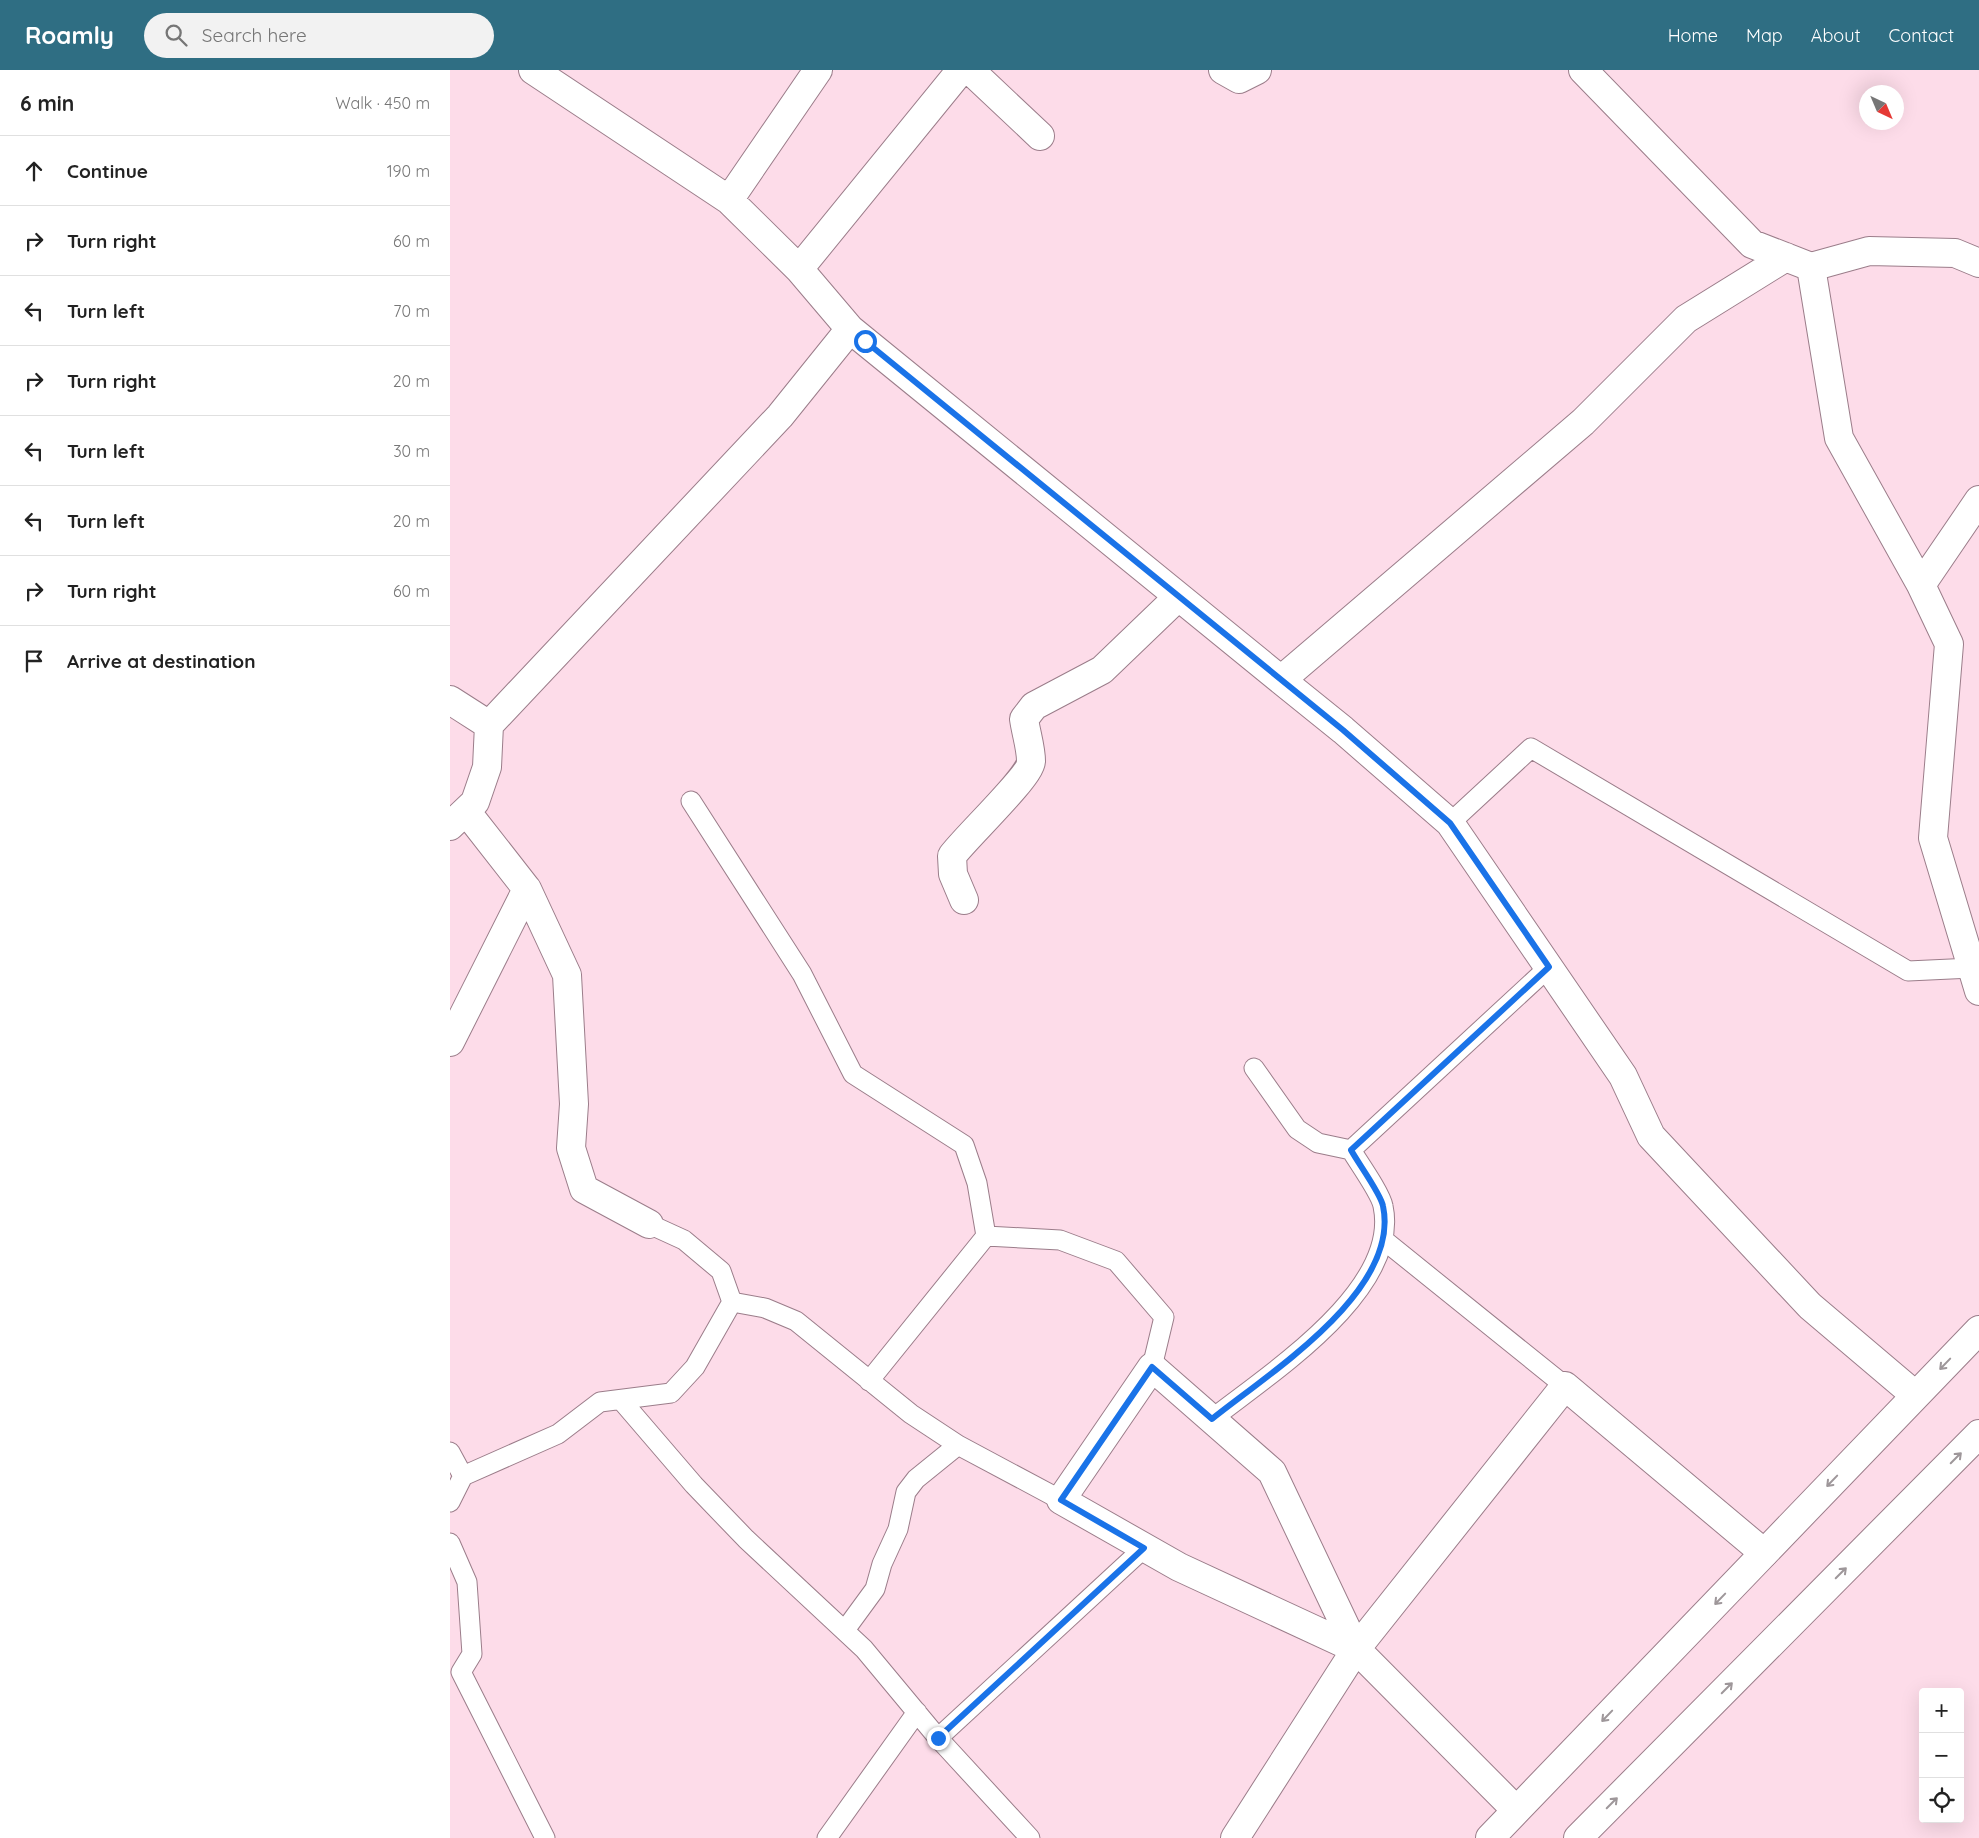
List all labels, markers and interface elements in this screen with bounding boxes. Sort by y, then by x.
search box [144,13,494,58]
text: Roamly [25,20,114,50]
icon: search [162,21,190,49]
text: Search here [202,23,307,47]
text: Home [1668,24,1718,47]
text: Map [1746,24,1783,47]
text: About [1811,24,1861,47]
text: Contact [1889,24,1954,47]
north arrow [1859,85,1904,130]
text: 6 min [20,90,74,116]
text: Walk · 450 m [335,93,430,113]
icon: ahead [20,157,48,185]
text: Continue [67,159,148,183]
text: 190 m [387,161,430,181]
icon: right [20,227,48,255]
text: Turn right [67,229,156,253]
text: 60 m [393,231,430,251]
icon: left [20,297,48,325]
text: Turn left [67,299,145,323]
text: 70 m [393,301,430,321]
route start [854,330,877,353]
icon: right [20,367,48,395]
text: Turn right [67,369,156,393]
text: 20 m [393,371,430,391]
icon: left [20,437,48,465]
text: Turn left [67,439,145,463]
text: 30 m [393,441,430,461]
icon: left [20,507,48,535]
text: Turn left [67,509,145,533]
text: 20 m [393,511,430,531]
icon: right [20,577,48,605]
text: Turn right [67,579,156,603]
text: 60 m [393,581,430,601]
icon: arrive [20,647,48,675]
text: Arrive at destination [67,649,256,673]
one-way arrow [1939,1358,1951,1371]
one-way arrow [1950,1451,1962,1464]
one-way arrow [1826,1475,1838,1488]
one-way arrow [1835,1567,1848,1579]
one-way arrow [1714,1592,1726,1605]
one-way arrow [1721,1682,1733,1694]
map controls [1919,1688,1964,1823]
button: + [1919,1688,1964,1733]
one-way arrow [1601,1710,1613,1722]
route end [927,1727,950,1750]
button: − [1919,1733,1964,1778]
button: locate [1919,1778,1964,1823]
one-way arrow [1606,1797,1618,1810]

